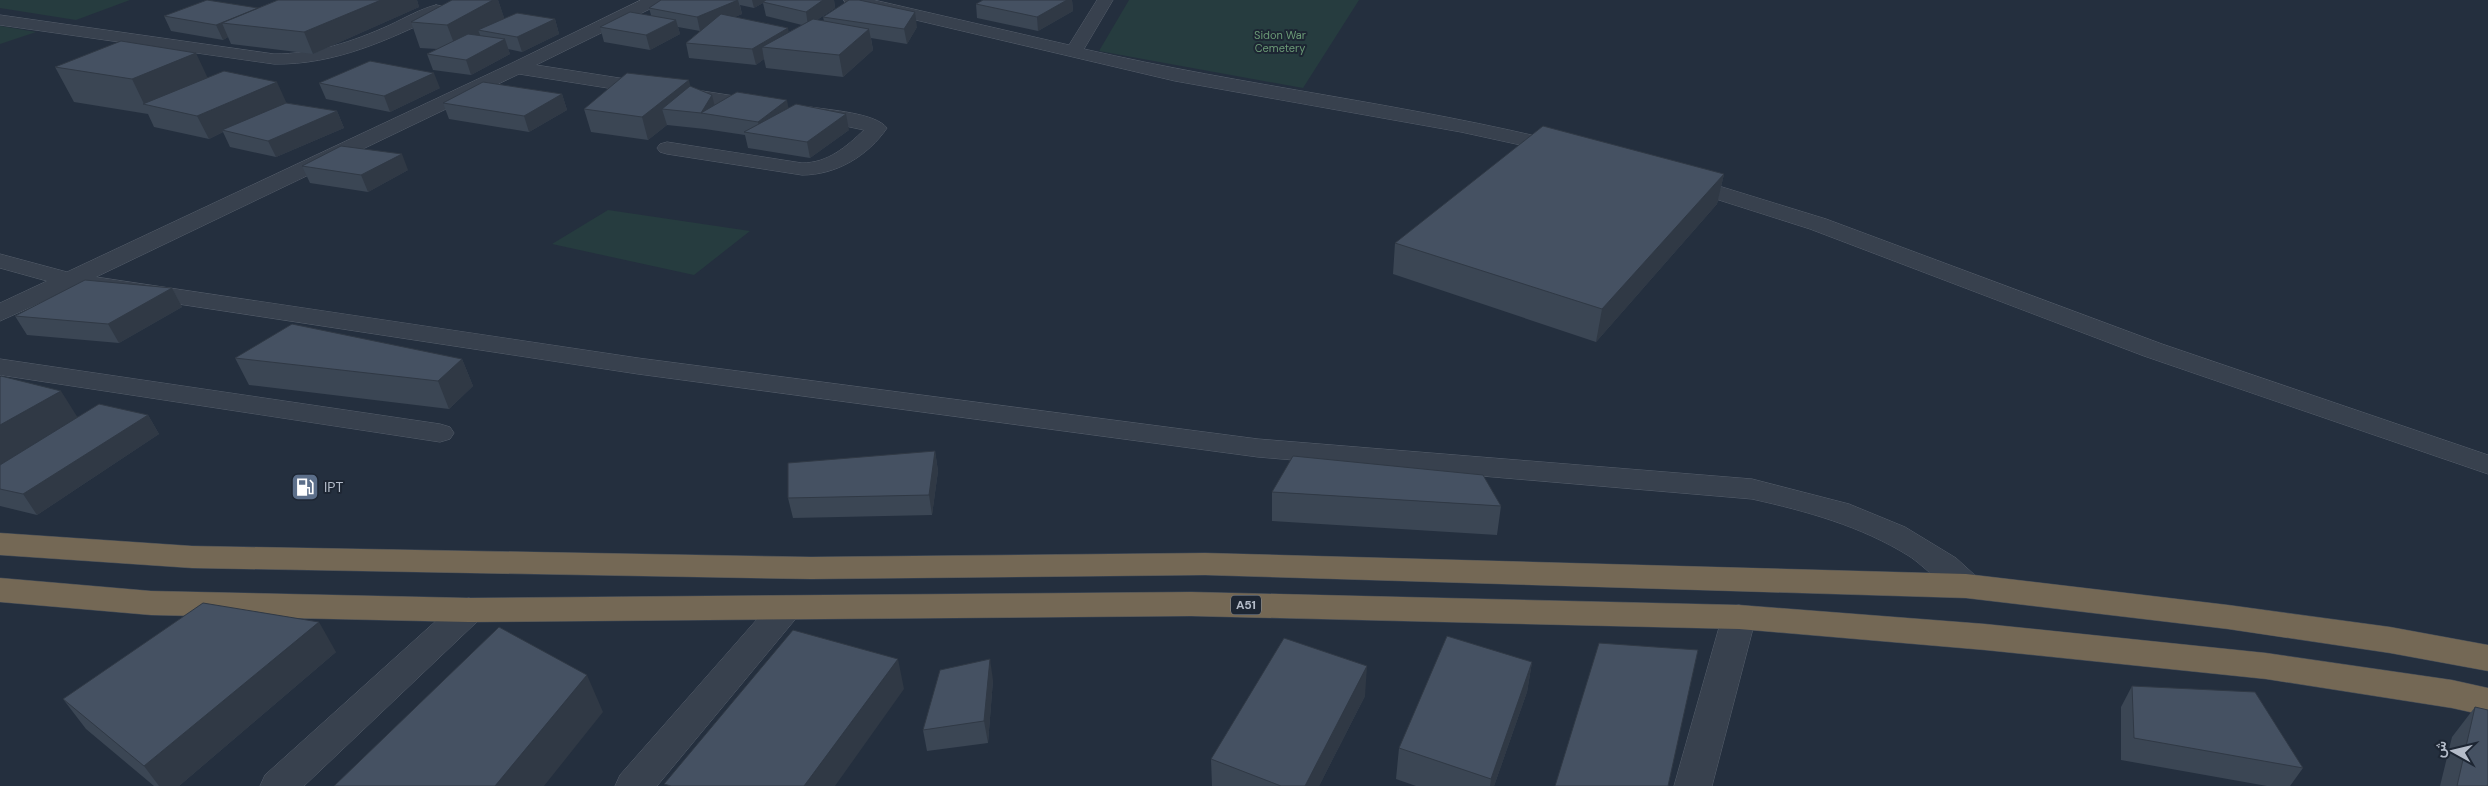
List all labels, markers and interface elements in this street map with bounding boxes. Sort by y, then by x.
park label: Sidon War Cemetery [1254,28,1306,55]
fuel station icon: IPT [290,472,320,502]
place label: IPT [324,478,343,496]
road number: A51 [1231,596,1261,614]
north arrow [2428,726,2478,776]
text: ش [2430,739,2450,759]

